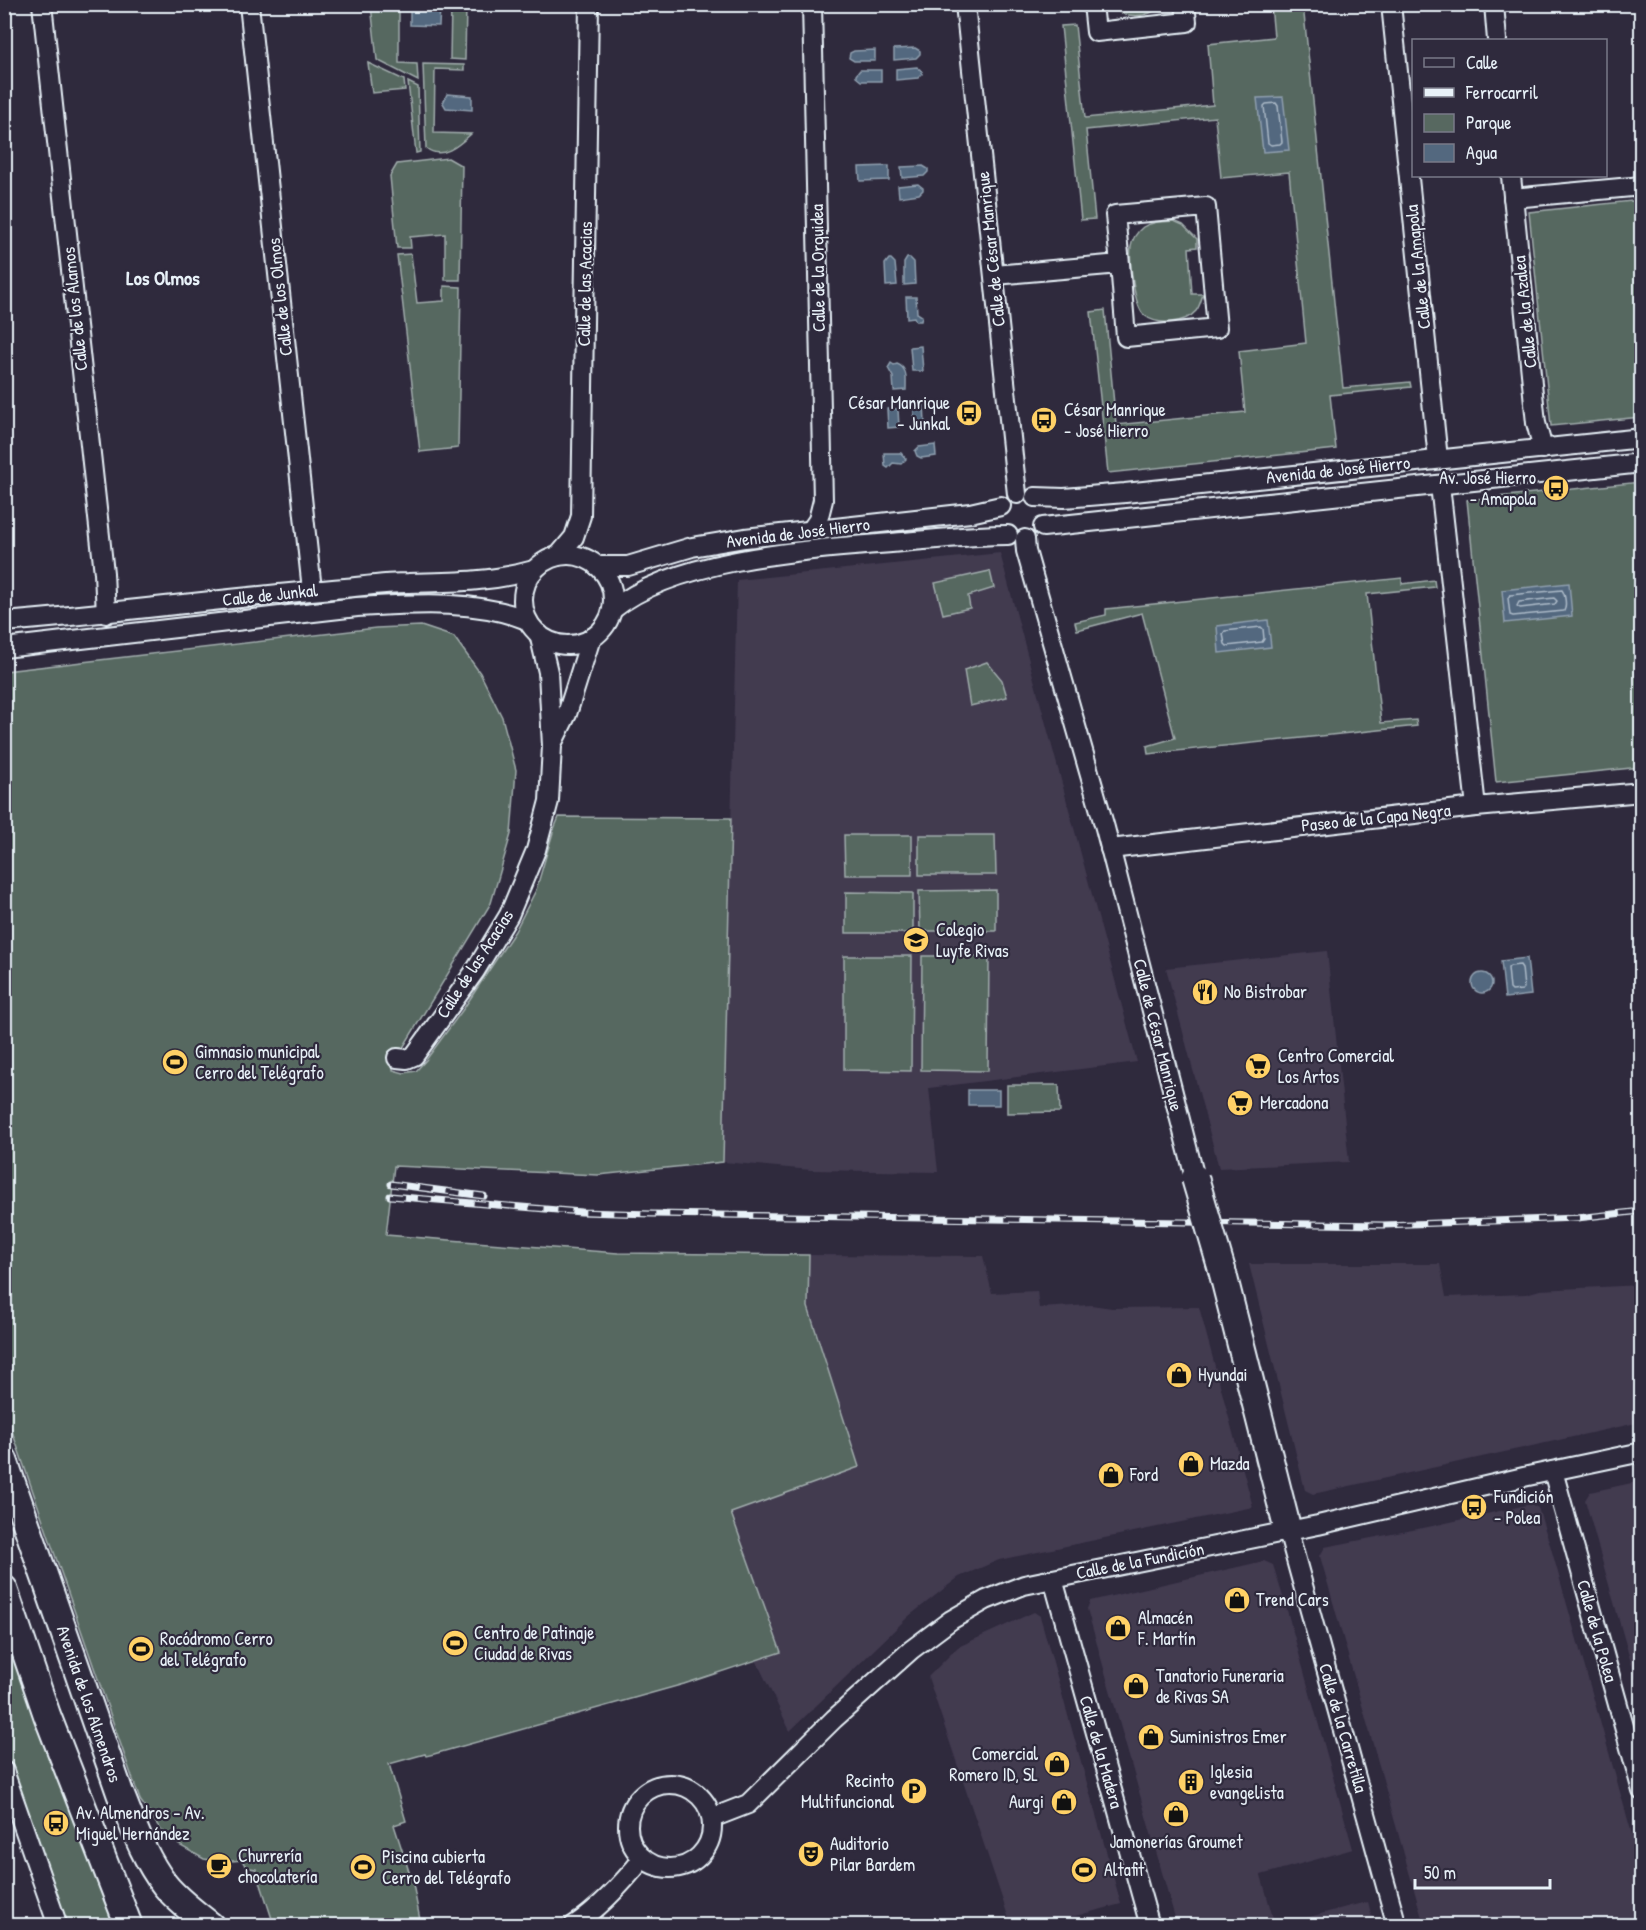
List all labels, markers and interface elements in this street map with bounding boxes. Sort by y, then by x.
legend [1412,39,1607,177]
text: Calle [1466,50,1498,75]
text: Ferrocarril [1465,80,1538,105]
text: Parque [1466,110,1511,135]
text: Agua [1466,140,1497,165]
street label: Calle de César Manrique [970,170,1011,328]
street label: Calle de la Orquidea [804,204,831,332]
street label: Calle de la Amapola [1399,204,1436,331]
street label: Calle de las Acacias [571,221,598,347]
street label: Calle de los Olmos [261,237,298,357]
street label: Calle de los Álamos [56,246,93,372]
street label: Calle de la Azalea [1506,255,1543,369]
district label: Los Olmos [126,264,200,291]
place label: César Manrique - Junkal [848,390,950,436]
place label: César Manrique - José Hierro [1064,397,1166,443]
bus stop icon: César Manrique - Junkal [954,398,984,428]
bus stop icon: César Manrique - José Hierro [1029,405,1059,435]
street label: Avenida de José Hierro [1265,450,1411,489]
place label: Av. José Hierro - Amapola [1439,465,1536,511]
bus stop icon: Av. José Hierro - Amapola [1541,473,1571,503]
street label: Avenida de José Hierro [725,511,871,554]
street label: Calle de Junkal [221,577,319,612]
street label: Paseo de la Capa Negra [1300,797,1452,838]
street label: Calle de las Acacias [430,904,519,1023]
place label: Colegio Luyfe Rivas [936,917,1009,963]
school or university icon: Colegio Luyfe Rivas [901,925,931,955]
street label: Calle de César Manrique [1127,956,1189,1114]
restaurant icon: No Bistrobar [1190,977,1220,1007]
place label: No Bistrobar [1224,979,1307,1004]
place label: Gimnasio municipal Cerro del Telégrafo [195,1039,324,1085]
place label: Centro Comercial Los Artos [1278,1043,1394,1089]
sports icon: Gimnasio municipal Cerro del Telégrafo [160,1047,190,1077]
supermarket icon: Centro Comercial Los Artos [1243,1051,1273,1081]
supermarket icon: Mercadona [1225,1088,1255,1118]
place label: Mercadona [1260,1090,1328,1115]
shop icon: Hyundai [1164,1360,1194,1390]
place label: Hyundai [1198,1362,1247,1387]
shop icon: Mazda [1176,1449,1206,1479]
place label: Mazda [1210,1451,1250,1476]
shop icon: Ford [1096,1460,1126,1490]
place label: Ford [1129,1462,1158,1487]
place label: Fundición - Polea [1493,1484,1554,1530]
bus stop icon: Fundición - Polea [1459,1492,1489,1522]
street label: Calle de la Fundición [1074,1536,1206,1585]
street label: Calle de la Polea [1571,1577,1624,1685]
shop icon: Trend Cars [1222,1585,1252,1615]
place label: Trend Cars [1256,1587,1329,1612]
place label: Almacén F. Martín [1137,1605,1196,1651]
shop icon: Almacén F. Martín [1103,1613,1133,1643]
place label: Centro de Patinaje Ciudad de Rivas [474,1620,595,1666]
street label: Avenida de los Almendros [51,1622,128,1786]
place label: Rocódromo Cerro del Telégrafo [160,1626,273,1672]
sports icon: Centro de Patinaje Ciudad de Rivas [440,1628,470,1658]
sports icon: Rocódromo Cerro del Telégrafo [126,1634,156,1664]
street label: Calle de la Carretilla [1313,1660,1374,1795]
place label: Tanatorio Funeraria de Rivas SA [1156,1663,1284,1709]
shop icon: Tanatorio Funeraria de Rivas SA [1121,1671,1151,1701]
street label: Calle de la Madera [1073,1693,1130,1811]
shop icon: Suministros Emer [1136,1722,1166,1752]
place label: Suministros Emer [1170,1724,1287,1749]
place label: Comercial Romero ID, SL [949,1741,1038,1787]
shop icon: Comercial Romero ID, SL [1042,1749,1072,1779]
place label: Iglesia evangelista [1210,1759,1284,1805]
building icon: Iglesia evangelista [1176,1767,1206,1797]
place label: Recinto Multifuncional [801,1768,894,1814]
parking icon: Recinto Multifuncional [899,1776,929,1806]
shop icon: Aurgi [1049,1787,1079,1817]
place label: Aurgi [1009,1789,1044,1814]
shop icon: Jamonerías Groumet [1161,1799,1191,1829]
place label: Av. Almendros - Av. Miguel Hernández [76,1800,205,1846]
bus stop icon: Av. Almendros - Av. Miguel Hernández [41,1808,71,1838]
place label: Jamonerías Groumet [1109,1829,1243,1854]
place label: Auditorio Pilar Bardem [830,1831,915,1877]
theatre icon: Auditorio Pilar Bardem [796,1839,826,1869]
place label: Churrería chocolatería [238,1843,317,1889]
place label: Piscina cubierta Cerro del Telégrafo [382,1844,511,1890]
cafe icon: Churrería chocolatería [204,1851,234,1881]
sports icon: Piscina cubierta Cerro del Telégrafo [348,1852,378,1882]
scale bar [1415,1852,1550,1890]
sports icon: Altafit [1069,1855,1099,1885]
place label: Altafit [1104,1857,1145,1882]
text: 50 m [1424,1860,1456,1885]

